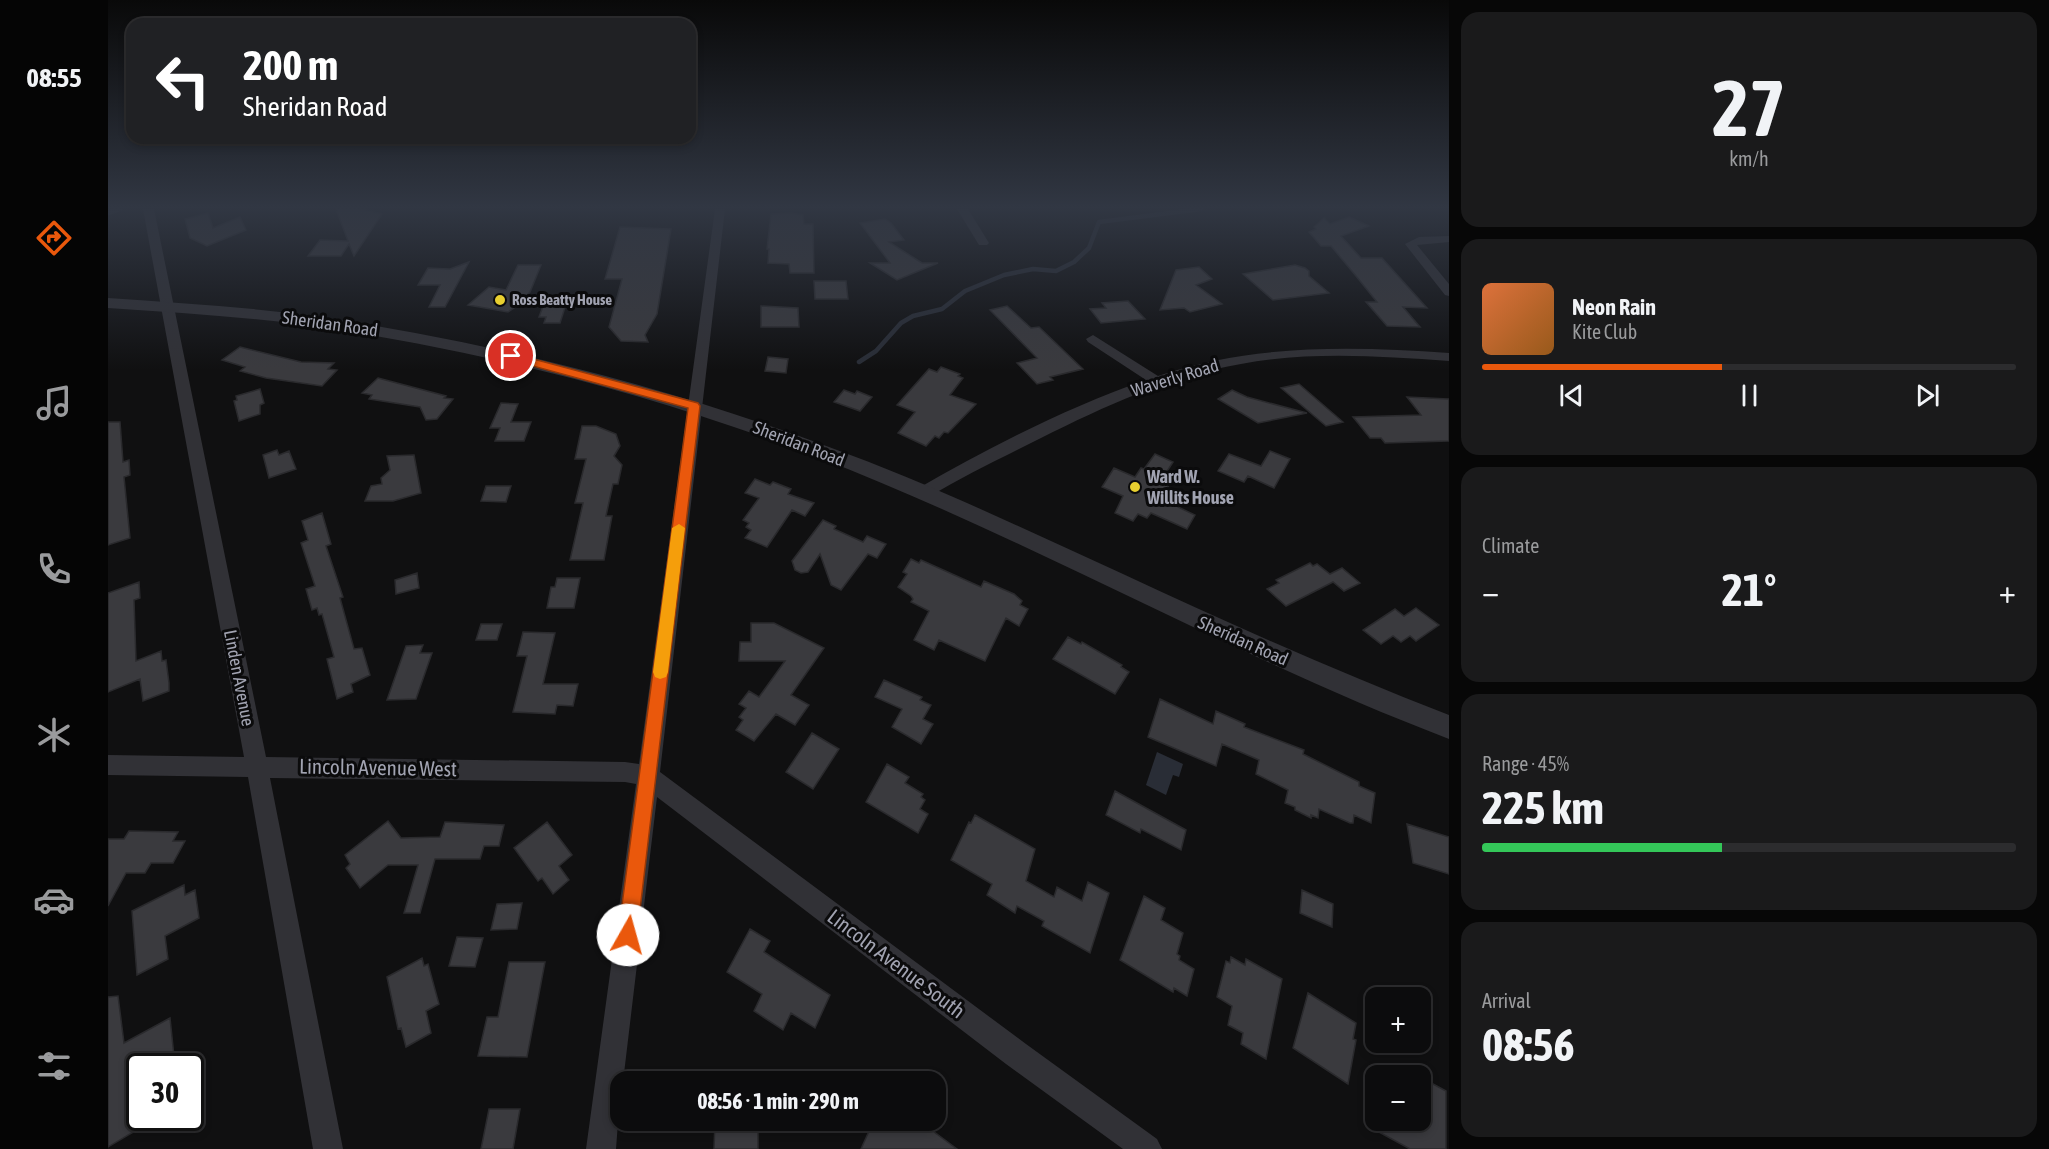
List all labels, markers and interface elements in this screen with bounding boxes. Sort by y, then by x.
text: 200 m [243,41,338,89]
icon: left [144,42,222,120]
text: 08:55 [26,62,82,93]
text: 27 [1712,63,1786,153]
text: Sheridan Road [243,91,388,122]
text: km/h [1729,147,1769,170]
icon: directions [33,217,75,259]
place label: Ross Beatty House [512,291,612,308]
marker: Ross Beatty House [493,293,507,307]
text: Neon Rain [1572,294,1656,320]
street label: Sheridan Road [281,306,379,341]
text: Kite Club [1572,320,1637,343]
pin [485,330,536,381]
icon: arrive [494,339,527,372]
street label: Waverly Road [1129,354,1221,401]
icon: previous [1555,379,1588,412]
icon: pause [1733,379,1766,412]
icon: next [1911,379,1944,412]
icon: music [33,382,75,424]
street label: Sheridan Road [750,416,848,471]
place label: Ward W. Willits House [1146,466,1234,508]
marker: Ward W. Willits House [1128,480,1142,494]
text: Climate [1482,534,1539,557]
icon: phone [33,548,75,590]
text: 21° [1722,564,1776,616]
text: − [1482,572,1499,610]
text: + [1999,572,2016,610]
street label: Sheridan Road [1195,611,1291,670]
street label: Linden Avenue [220,628,259,728]
icon: climate [33,714,75,756]
text: Range · 45% [1482,752,1569,775]
street label: Lincoln Avenue West [299,754,457,780]
text: 225 km [1482,782,1604,834]
icon: car [33,879,75,921]
position arrow [596,903,660,967]
street label: Lincoln Avenue South [823,904,970,1023]
map controls [1365,987,1431,1131]
button: + [1365,987,1431,1053]
text: Arrival [1482,989,1531,1012]
text: 08:56 [1482,1019,1575,1071]
icon: filters [33,1045,75,1087]
speed limit sign: 30 [126,1053,204,1131]
button: − [1365,1065,1431,1131]
text: 08:56 · 1 min · 290 m [697,1088,859,1114]

